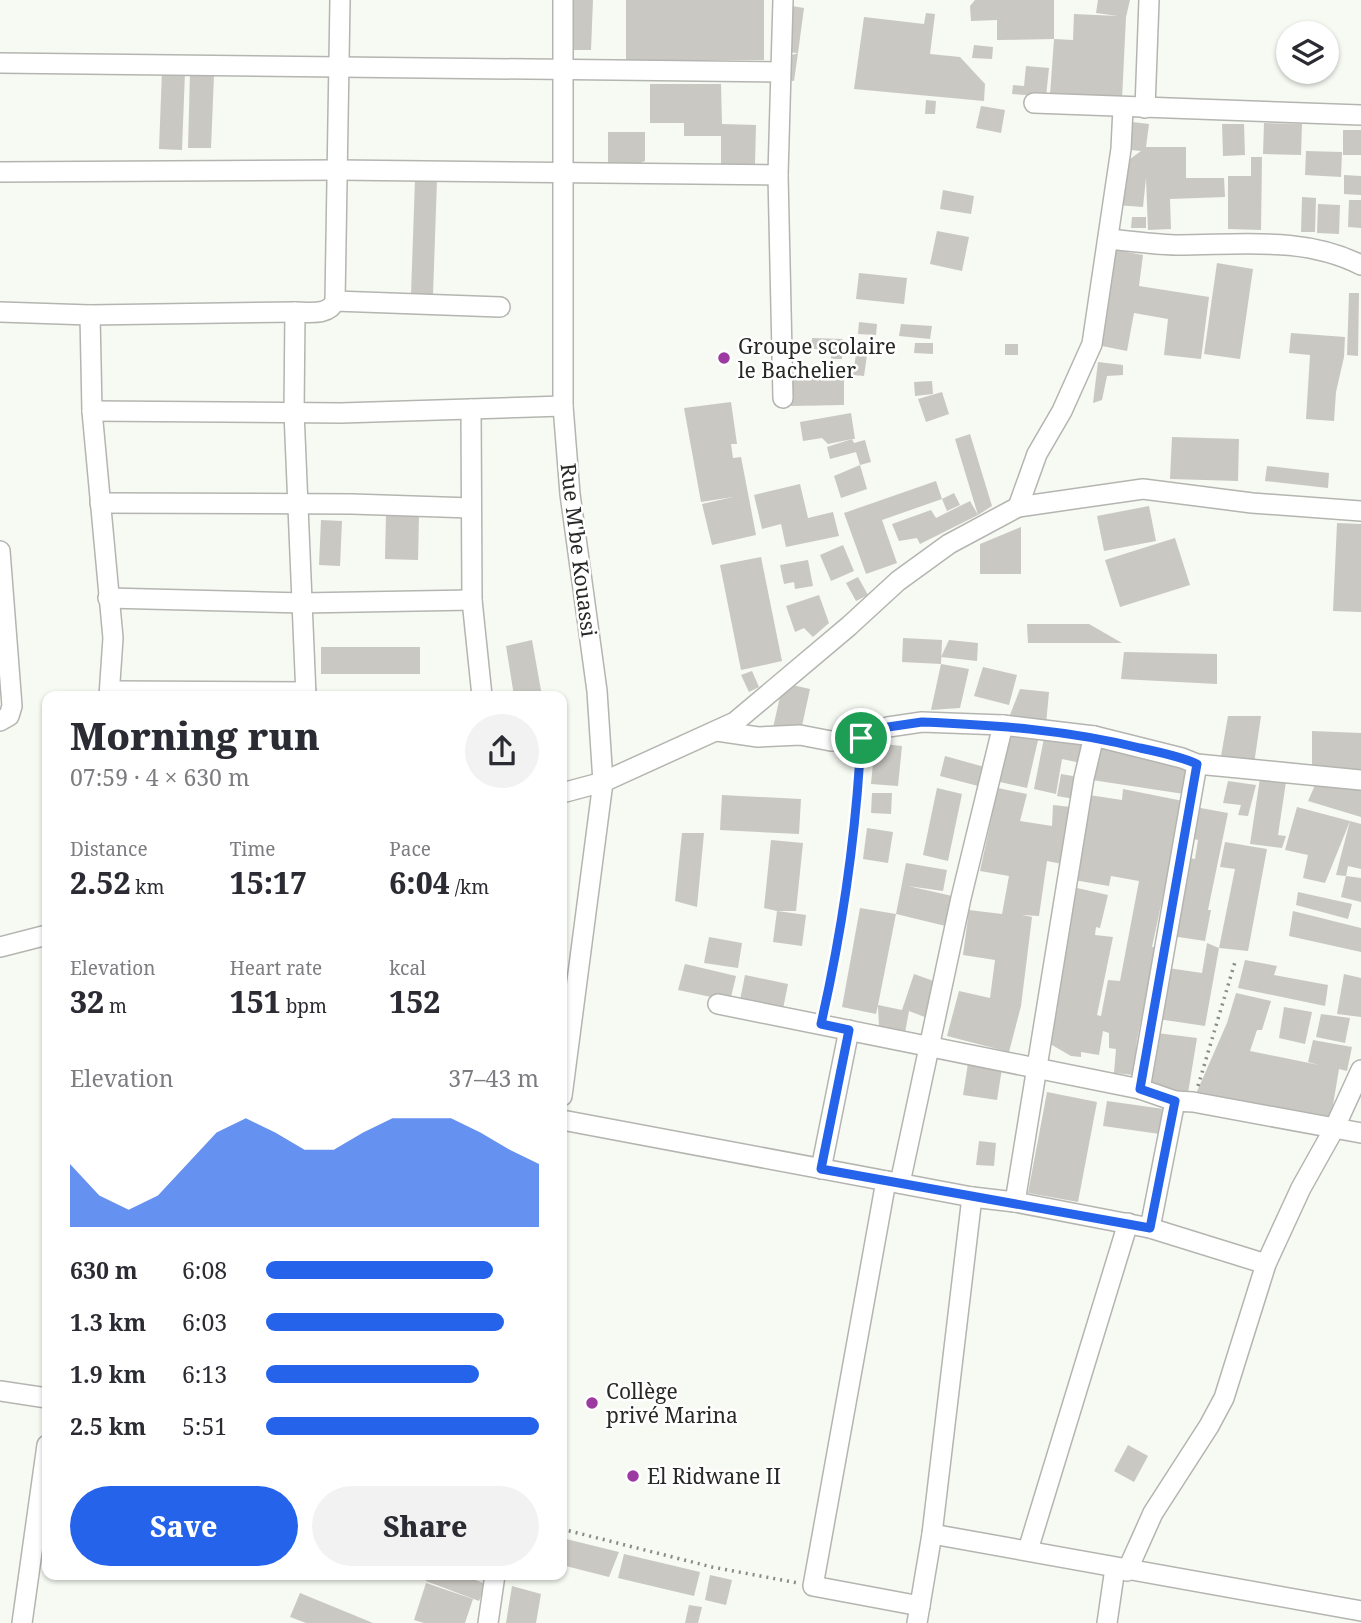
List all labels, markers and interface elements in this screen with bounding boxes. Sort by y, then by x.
map controls [1276,21,1339,84]
button: layers [1276,21,1339,84]
place label: Groupe scolaire le Bachelier [738,332,896,384]
marker: Groupe scolaire le Bachelier [716,350,732,366]
street label: Rue M'be Kouassi [554,461,604,639]
pin [831,708,891,768]
text: Morning run [70,709,320,761]
button: share [465,714,539,788]
icon: arrive [842,719,880,757]
text: 07:59 · 4 × 630 m [70,761,250,793]
text: Distance [70,836,148,862]
text: Time [230,836,276,862]
text: Pace [389,836,431,862]
text: 2.52 [70,862,130,903]
text: 15:17 [230,862,307,903]
text: 6:04 [389,862,450,903]
text: km [130,874,164,900]
text: /km [450,874,489,900]
text: Elevation [70,955,156,981]
text: Heart rate [230,955,322,981]
text: kcal [389,955,426,981]
text: 32 [70,981,104,1022]
text: 151 [230,981,281,1022]
text: 152 [389,981,440,1022]
text: m [104,993,127,1019]
text: bpm [281,993,327,1019]
text: Elevation [70,1062,174,1094]
text: 37–43 m [448,1062,539,1094]
text: 630 m [70,1254,138,1286]
text: 6:08 [182,1254,227,1286]
text: 1.3 km [70,1306,146,1338]
text: 6:03 [182,1306,227,1338]
text: 1.9 km [70,1358,146,1390]
text: 6:13 [182,1358,227,1390]
place label: Collège privé Marina [606,1377,738,1429]
marker: Collège privé Marina [584,1395,600,1411]
text: 2.5 km [70,1410,146,1442]
text: 5:51 [182,1410,227,1442]
place label: El Ridwane II [647,1462,781,1490]
marker: El Ridwane II [625,1468,641,1484]
button: Save [70,1486,298,1566]
button: Share [312,1486,539,1566]

